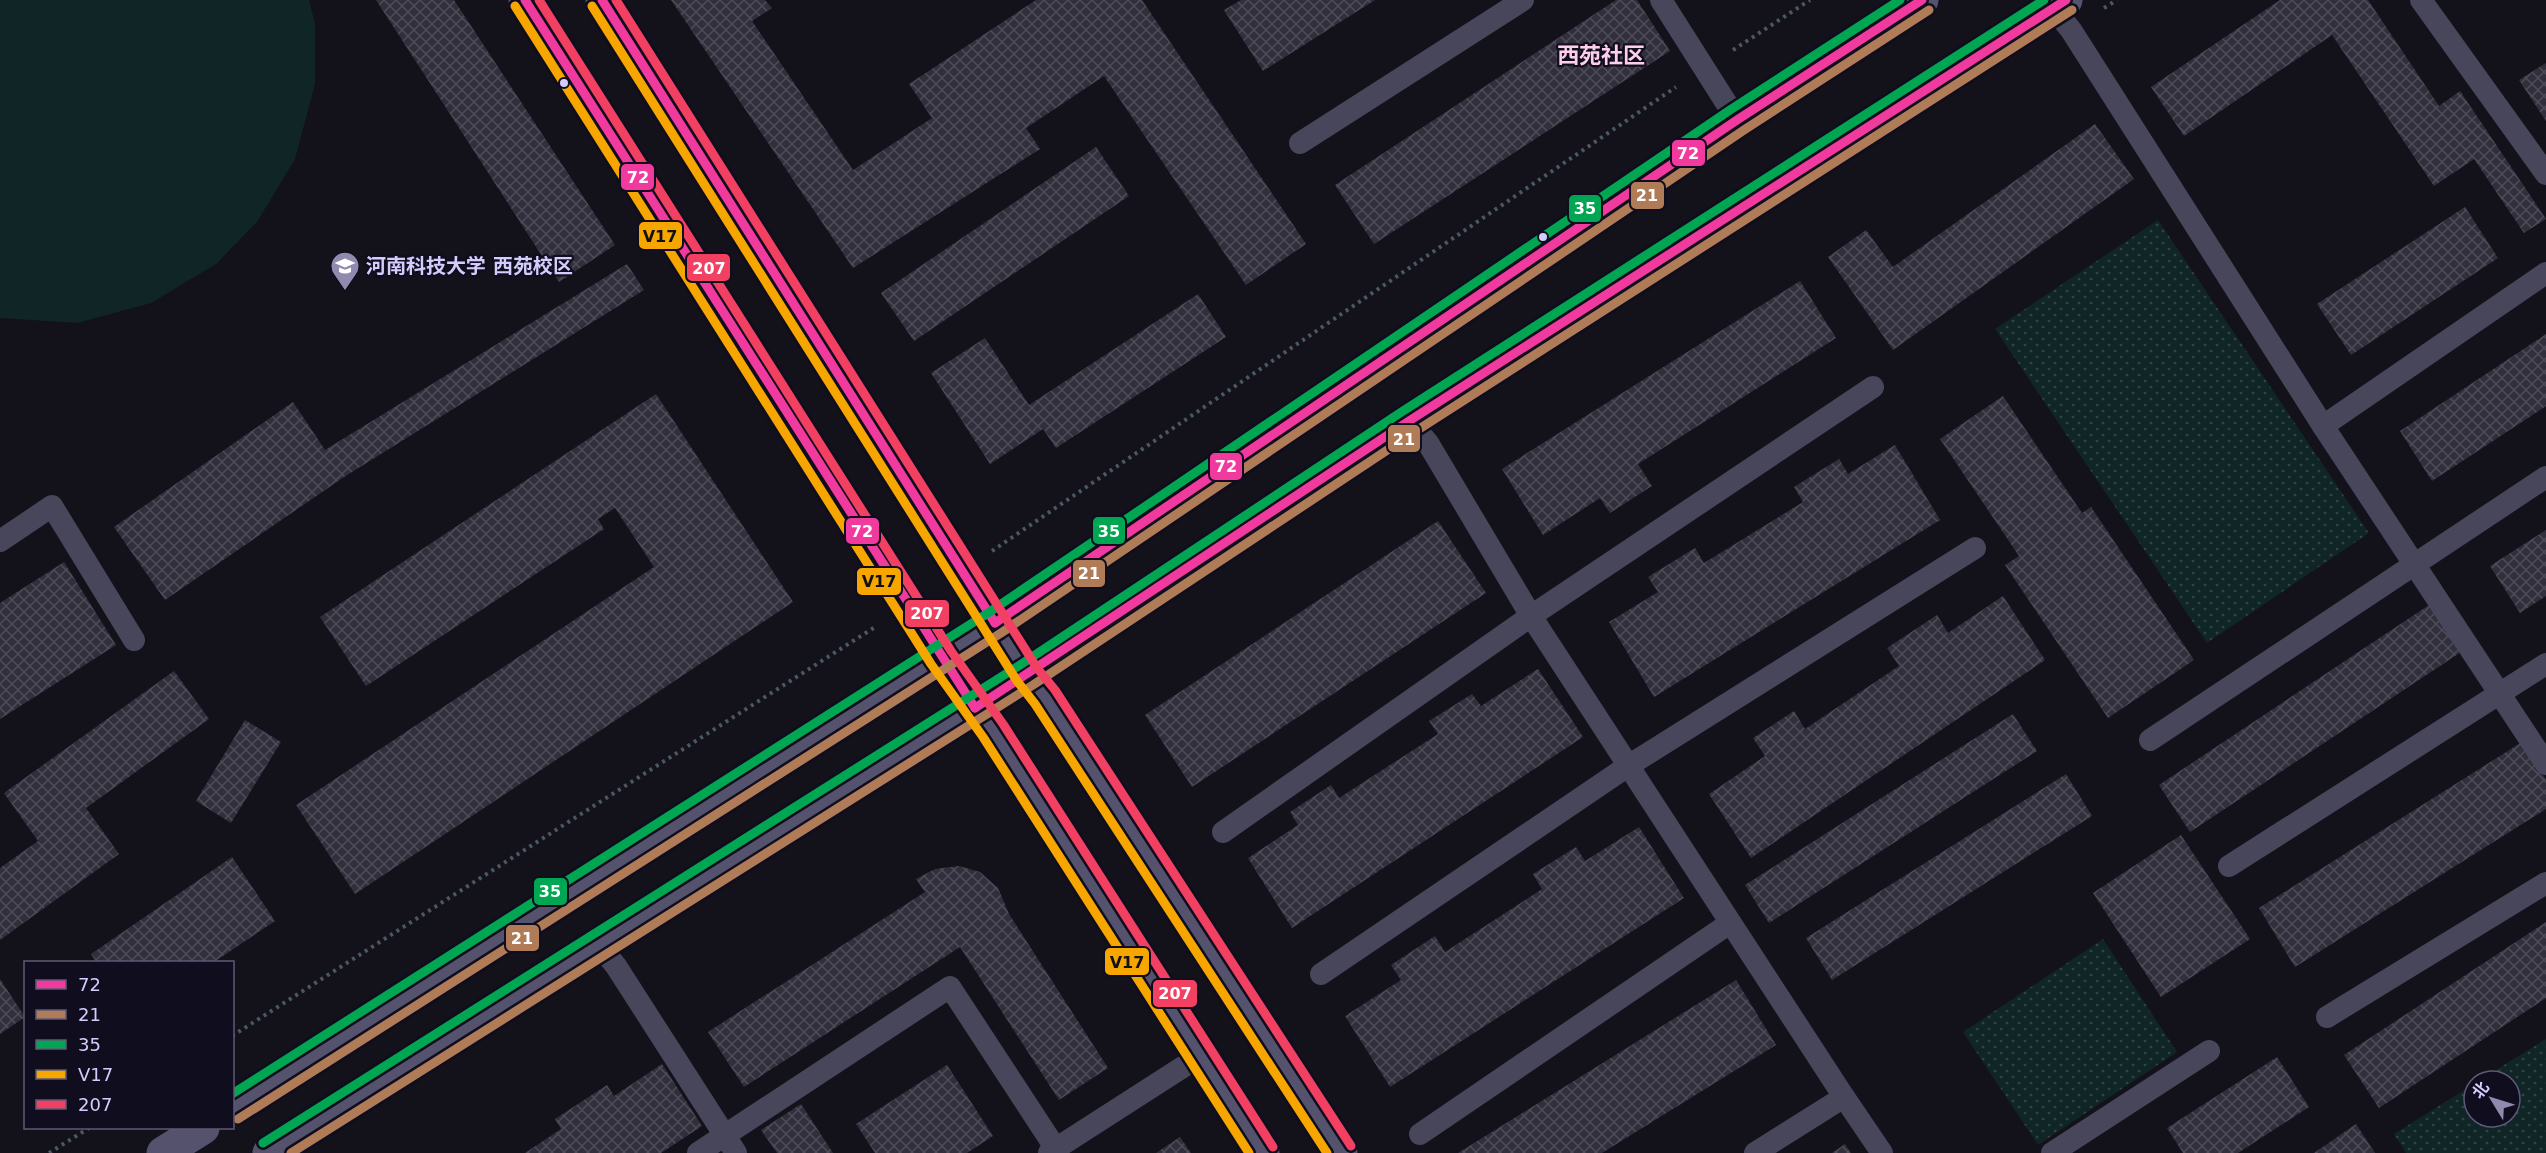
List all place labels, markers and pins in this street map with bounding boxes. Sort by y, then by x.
unlabelled marker [558,77,570,89]
unlabelled marker [1537,231,1549,243]
school or university icon: 河南科技大学 西苑校区 [329,250,361,292]
place label: 河南科技大学 西苑校区 [366,254,573,278]

